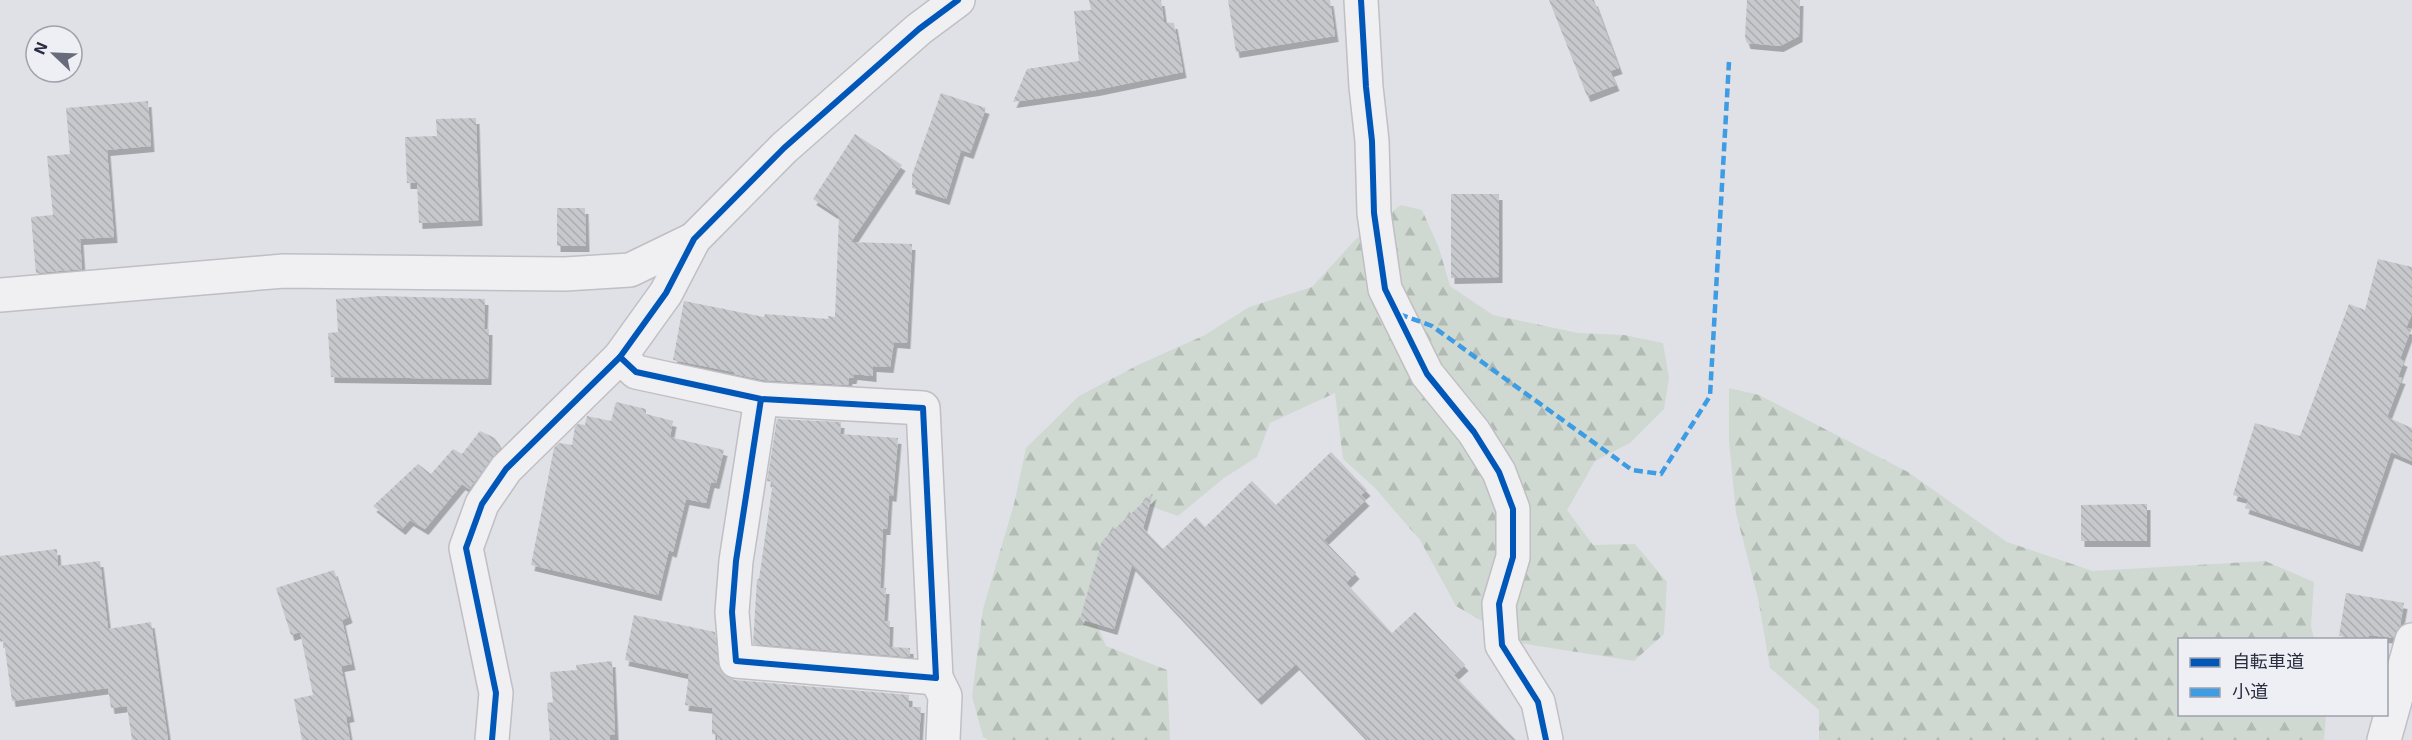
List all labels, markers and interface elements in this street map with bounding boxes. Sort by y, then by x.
north arrow [24,24,84,84]
text: N [29,39,51,57]
legend [2178,638,2388,716]
text: 自転車道 [2232,650,2304,672]
text: 小道 [2232,680,2268,702]

